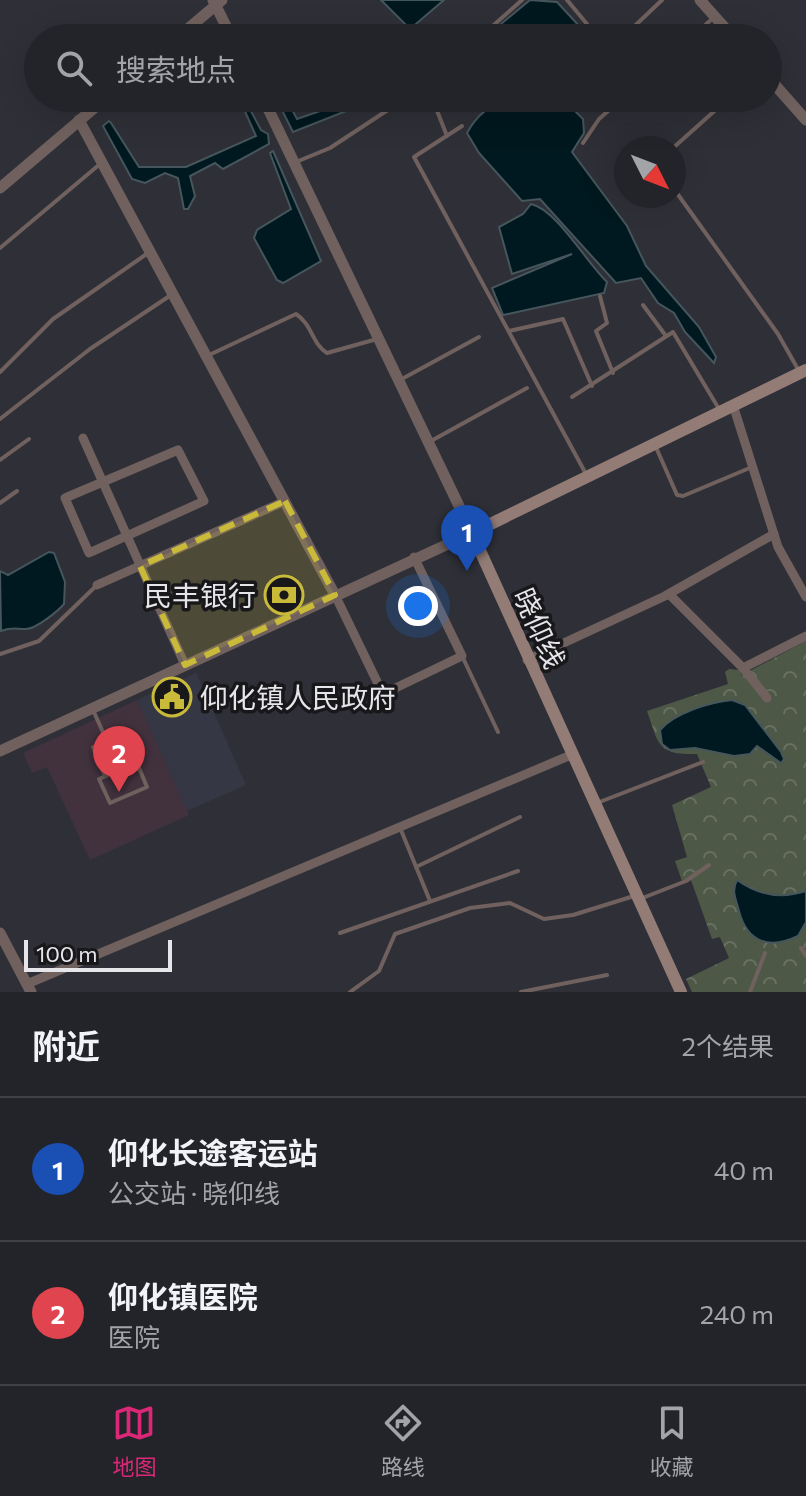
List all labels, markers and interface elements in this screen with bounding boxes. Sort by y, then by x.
search box [24,24,782,112]
icon: search [52,46,96,90]
text: 搜索地点 [116,50,236,87]
north arrow [614,136,686,208]
pin: 1 [441,505,493,571]
bank icon: 民丰银行 [263,574,305,616]
place label: 民丰银行 [144,578,256,612]
street label: 晓仰线 [507,583,573,673]
your location [398,586,438,626]
public building icon: 仰化镇人民政府 [151,676,193,718]
place label: 仰化镇人民政府 [200,680,396,714]
pin: 2 [93,726,145,792]
scale bar [24,936,172,972]
text: 100 m [36,940,98,967]
text: 附近 [32,1024,100,1066]
text: 2个结果 [682,1030,774,1061]
text: 仰化长途客运站 [108,1133,318,1170]
text: 1 [52,1154,64,1185]
text: 40 m [714,1154,774,1185]
text: 公交站 · 晓仰线 [108,1177,280,1208]
text: 仰化镇医院 [108,1277,258,1314]
text: 2 [51,1298,65,1329]
text: 240 m [700,1298,774,1329]
text: 医院 [108,1321,160,1352]
tab: 地图 [112,1401,156,1481]
tab: 路线 [381,1401,425,1481]
tab: 收藏 [650,1401,694,1481]

